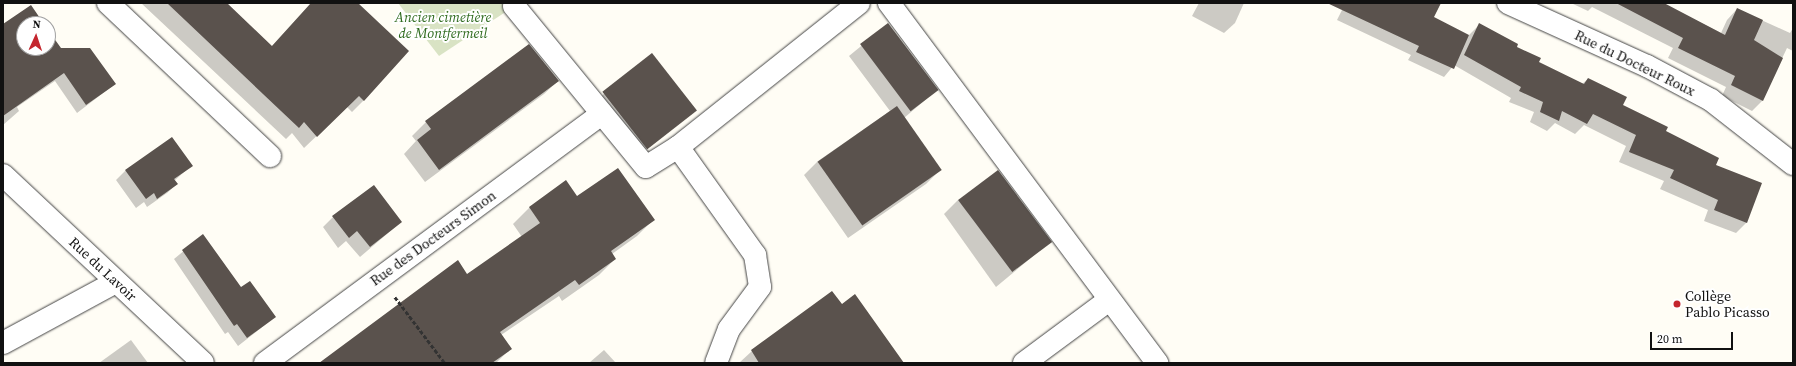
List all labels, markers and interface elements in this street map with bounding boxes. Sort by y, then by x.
park label: Ancien cimetière de Montfermeil [395,9,491,42]
north arrow [16,16,56,56]
text: N [32,17,41,32]
street label: Rue du Docteur Roux [1572,26,1698,100]
street label: Rue des Docteurs Simon [367,187,499,289]
street label: Rue du Lavoir [66,233,140,305]
place label: Collège Pablo Picasso [1685,288,1770,320]
marker: Collège Pablo Picasso [1672,299,1682,309]
scale bar [1652,324,1735,350]
text: 20 m [1657,331,1683,347]

